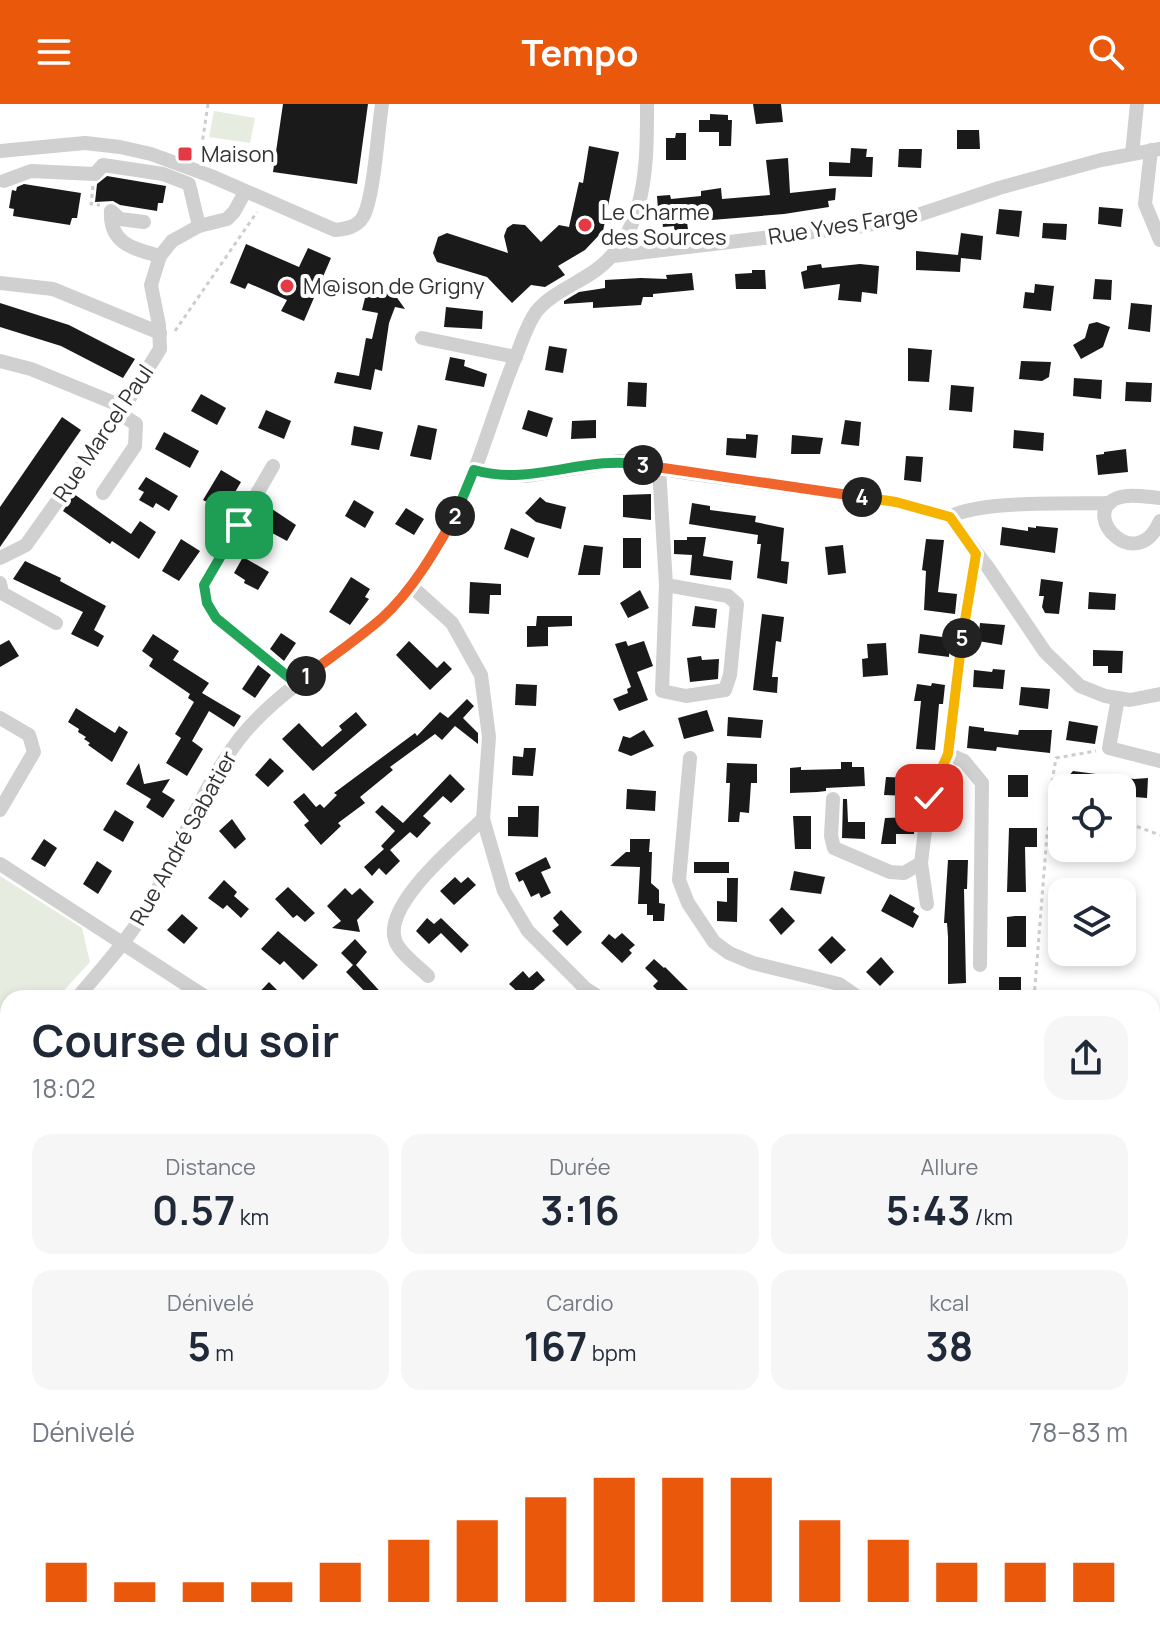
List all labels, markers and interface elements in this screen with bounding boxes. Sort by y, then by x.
text: Tempo [522,28,638,77]
icon: menu [32,30,76,74]
icon: search [1084,30,1128,74]
place label: Maison [201,139,274,169]
marker: Maison [176,145,194,163]
place label: Le Charme des Sources [601,197,726,252]
street label: Rue Yves Farge [766,198,920,252]
marker: Le Charme des Sources [576,216,594,234]
place label: M@ison de Grigny [303,271,485,301]
marker: M@ison de Grigny [278,277,296,295]
street label: Rue Marcel Paul [46,358,160,508]
pin: 3 [623,445,663,485]
text: 3 [637,450,649,480]
pin: 4 [842,477,882,517]
text: 4 [855,482,869,512]
pin [205,491,273,559]
pin: 2 [435,496,475,536]
text: 2 [448,501,462,531]
icon: arrive [217,503,261,547]
pin: 5 [942,618,982,658]
text: 5 [956,623,968,653]
pin: 1 [286,656,326,696]
text: 1 [301,661,311,691]
street label: Rue André Sabatier [123,745,243,931]
pin [895,764,963,832]
map controls [1048,774,1136,966]
button: locate [1048,774,1136,862]
icon: check [907,776,951,820]
button: layers [1048,878,1136,966]
text: Course du soir [32,1010,339,1070]
button: share [1044,1016,1128,1100]
text: 18:02 [32,1070,96,1106]
text: Distance [166,1152,256,1182]
text: Durée [549,1152,611,1182]
text: Allure [920,1152,978,1182]
text: 0.57 [152,1182,235,1237]
text: 3:16 [540,1182,620,1237]
text: 5:43 [886,1182,970,1237]
text: km [235,1202,269,1232]
text: /km [970,1202,1013,1232]
text: Dénivelé [167,1288,254,1318]
text: Cardio [547,1288,613,1318]
text: kcal [929,1288,969,1318]
text: 5 [187,1318,211,1373]
text: 167 [524,1318,587,1373]
text: 38 [925,1318,973,1373]
text: m [211,1338,234,1368]
text: bpm [587,1338,636,1368]
text: Dénivelé [32,1414,135,1450]
text: 78–83 m [1029,1414,1128,1450]

